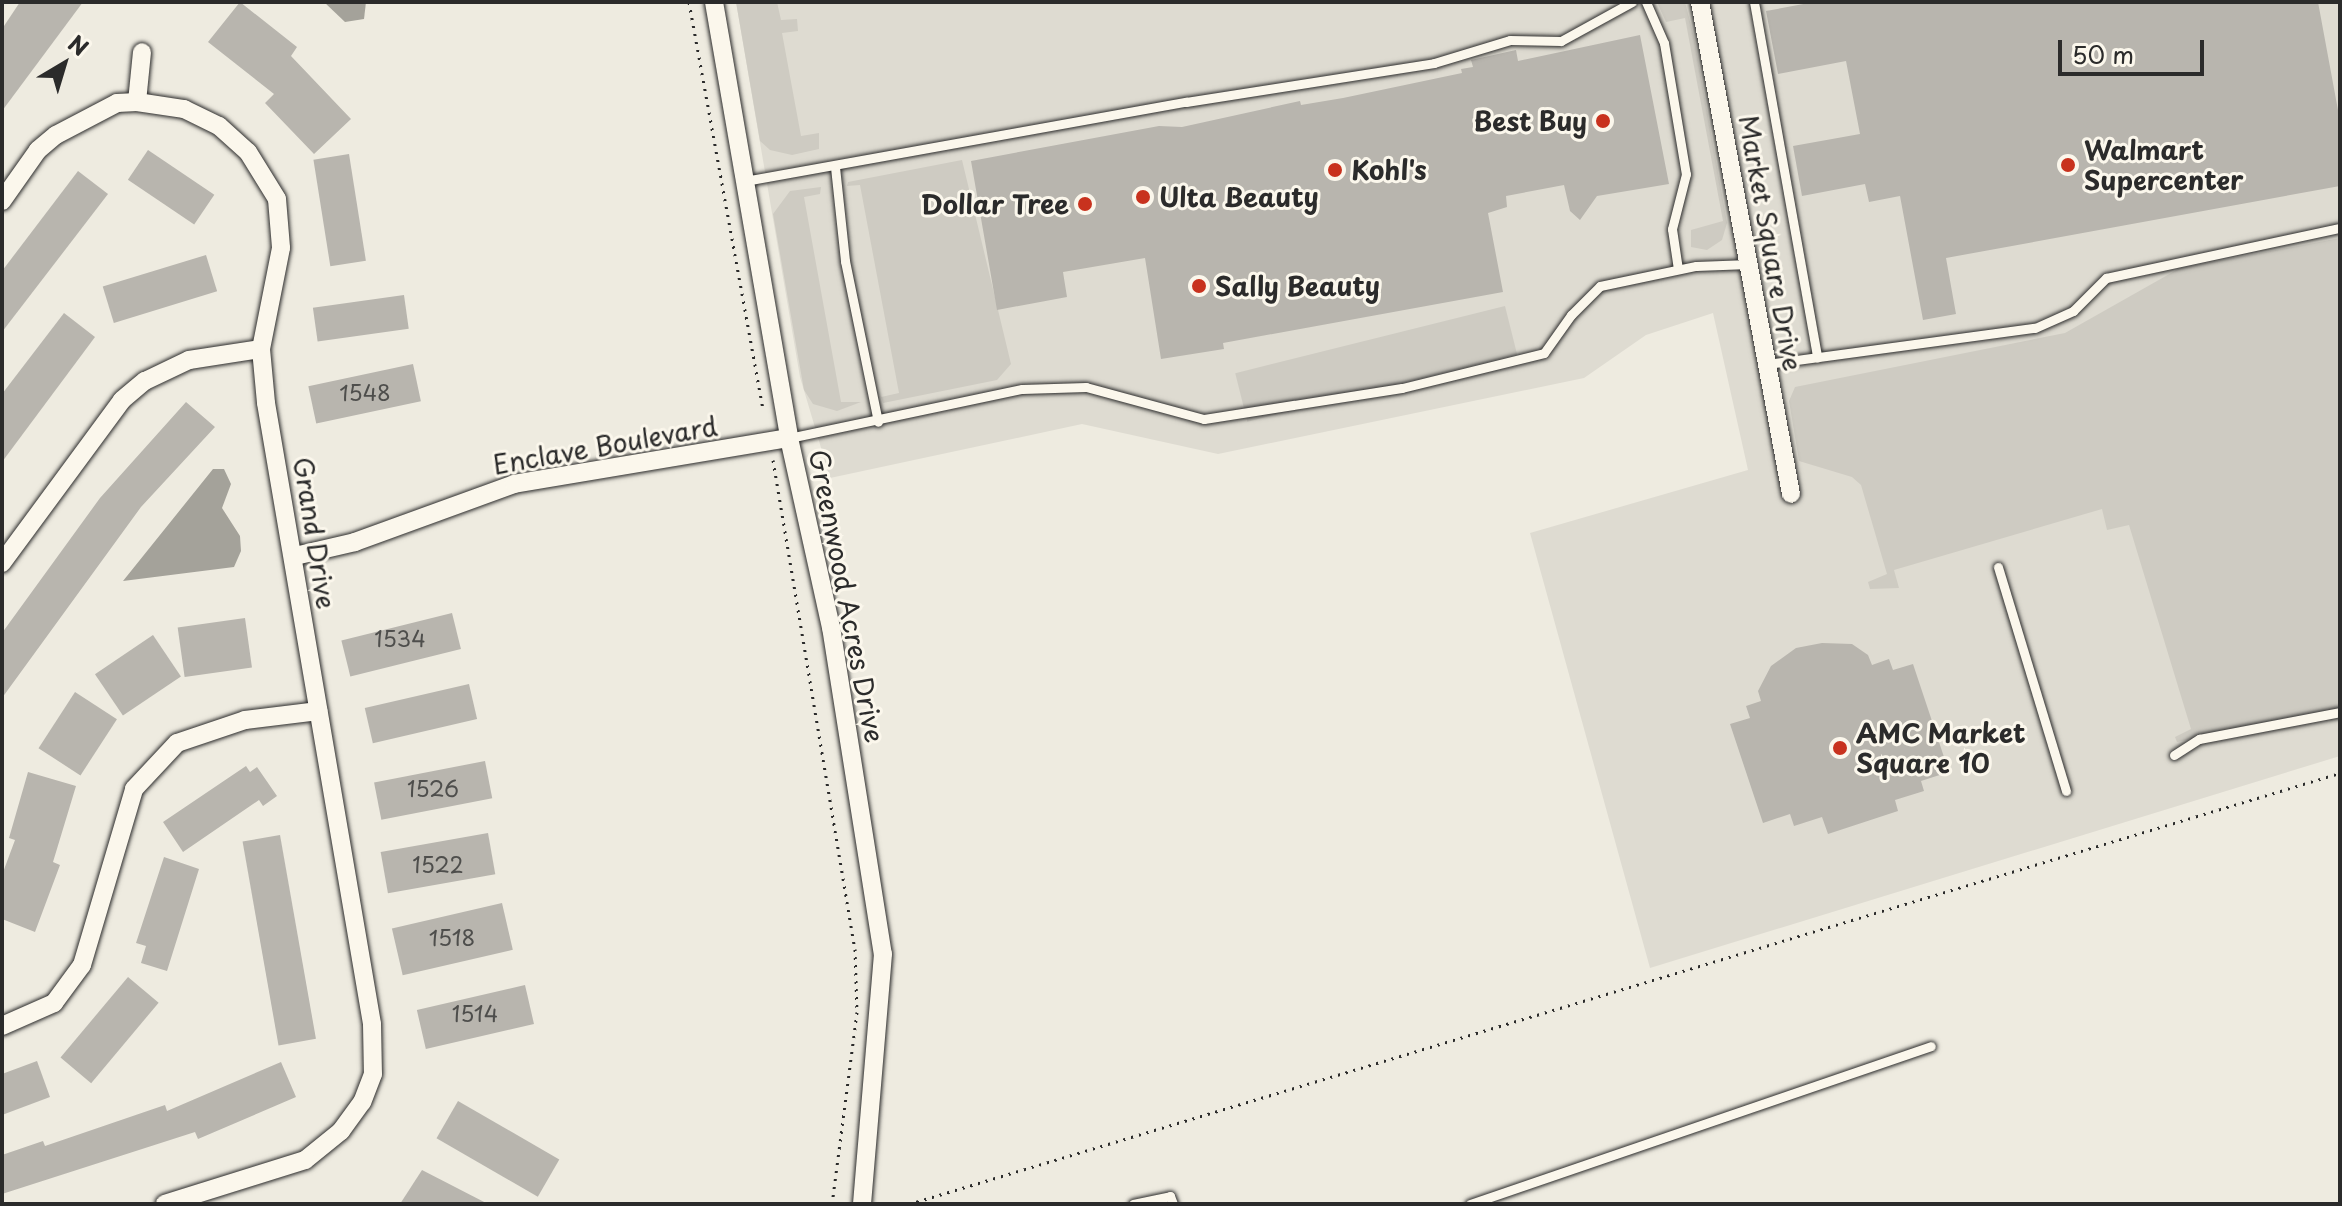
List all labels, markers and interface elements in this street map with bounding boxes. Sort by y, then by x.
north arrow [24,24,104,104]
scale bar [2062,24,2208,74]
text: N [62,26,96,63]
text: 50 m [2072,36,2134,72]
place label: Best Buy [1473,105,1587,137]
street label: Market Square Drive [1733,111,1809,375]
marker: Best Buy [1594,112,1612,130]
place label: Walmart Supercenter [2084,134,2243,196]
place label: Kohl's [1351,154,1427,186]
marker: Walmart Supercenter [2059,156,2077,174]
marker: Kohl's [1326,161,1344,179]
place label: Ulta Beauty [1159,181,1320,213]
place label: Dollar Tree [920,188,1069,220]
marker: Ulta Beauty [1134,188,1152,206]
marker: Dollar Tree [1076,195,1094,213]
place label: Sally Beauty [1215,270,1383,302]
marker: Sally Beauty [1190,277,1208,295]
house number: 1548 [339,379,391,405]
street label: Enclave Boulevard [490,410,720,480]
street label: Greenwood Acres Drive [803,447,891,745]
street label: Grand Drive [287,454,343,612]
house number: 1534 [374,625,426,651]
place label: AMC Market Square 10 [1856,717,2027,778]
marker: AMC Market Square 10 [1831,739,1849,757]
house number: 1526 [407,775,459,801]
house number: 1522 [412,851,464,877]
house number: 1518 [429,924,475,950]
house number: 1514 [452,1000,498,1026]

